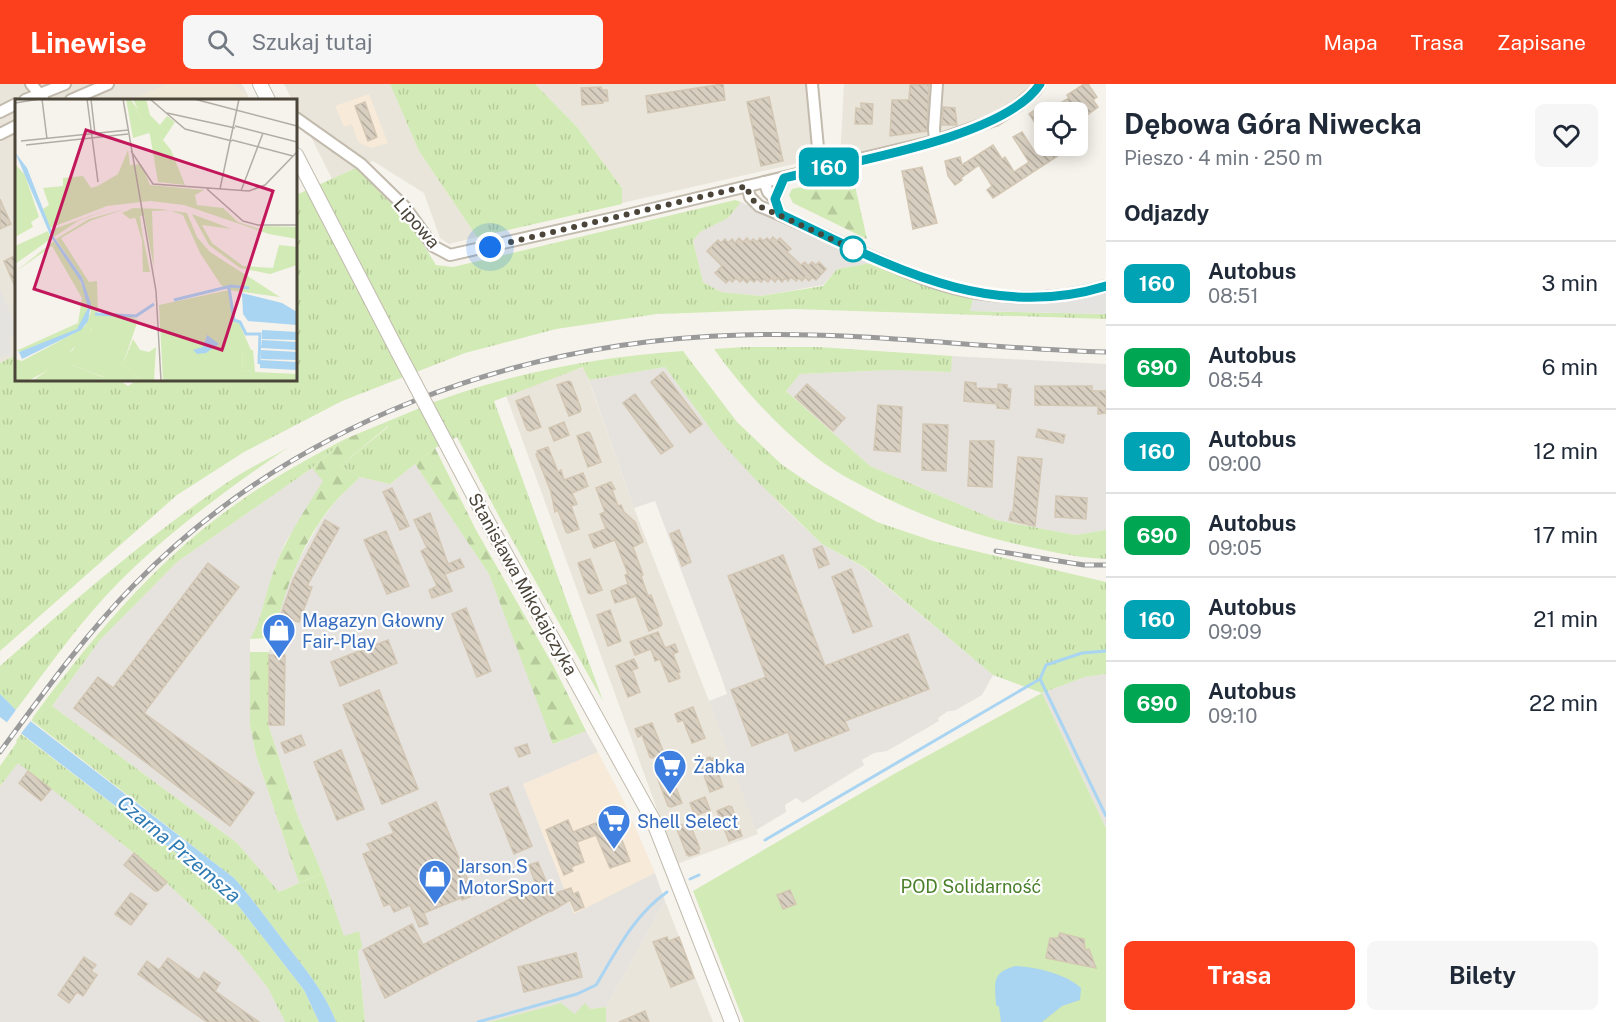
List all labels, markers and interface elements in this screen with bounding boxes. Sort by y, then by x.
search box [183,15,603,69]
text: Linewise [30,26,147,59]
icon: search [204,26,237,59]
text: Szukaj tutaj [252,29,373,55]
text: Mapa [1323,30,1378,55]
text: Trasa [1411,30,1464,55]
text: Zapisane [1497,30,1586,55]
inset map [15,99,297,381]
map controls [1034,102,1088,156]
button: locate [1034,102,1088,156]
button: heart [1535,104,1598,167]
text: Dębowa Góra Niwecka [1124,107,1422,140]
text: Pieszo · 4 min · 250 m [1124,146,1323,170]
line badge: 160 [794,148,864,187]
text: 160 [811,155,847,180]
street label: Lipowa [390,194,444,252]
text: Odjazdy [1124,200,1209,226]
your location [475,232,505,262]
unlabelled marker [840,236,866,262]
text: Autobus [1208,258,1296,284]
text: 3 min [1541,270,1598,296]
text: 160 [1139,271,1175,296]
text: 08:51 [1208,284,1259,308]
text: Autobus [1208,342,1296,368]
text: 6 min [1542,354,1598,380]
text: 690 [1136,355,1178,380]
text: 08:54 [1208,368,1263,392]
text: Autobus [1208,426,1296,452]
text: 12 min [1533,438,1598,464]
text: 160 [1139,439,1175,464]
text: 09:00 [1208,452,1261,476]
street label: Stanisława Mikołajczyka [464,489,582,679]
text: Autobus [1208,510,1296,536]
text: 17 min [1533,522,1598,548]
text: 690 [1136,523,1178,548]
text: 09:05 [1208,536,1262,560]
text: Autobus [1208,594,1296,620]
text: 21 min [1533,606,1598,632]
text: 160 [1139,607,1175,632]
place label: Magazyn Głowny Fair-Play [302,610,445,652]
shop icon: Magazyn Głowny Fair-Play [261,612,297,659]
text: 09:09 [1208,620,1262,644]
text: Autobus [1208,678,1296,704]
text: 22 min [1529,690,1598,716]
text: 690 [1136,691,1178,716]
text: 09:10 [1208,704,1258,728]
supermarket icon: Żabka [652,748,688,795]
place label: Żabka [693,755,745,777]
water label: Czarna Przemsza [112,790,246,908]
supermarket icon: Shell Select [596,803,632,850]
place label: Shell Select [637,811,738,832]
place label: Jarson.S MotorSport [458,856,554,898]
shop icon: Jarson.S MotorSport [417,858,453,905]
park label: POD Solidarność [901,876,1041,897]
button: Trasa [1124,941,1355,1010]
button: Bilety [1367,941,1598,1010]

